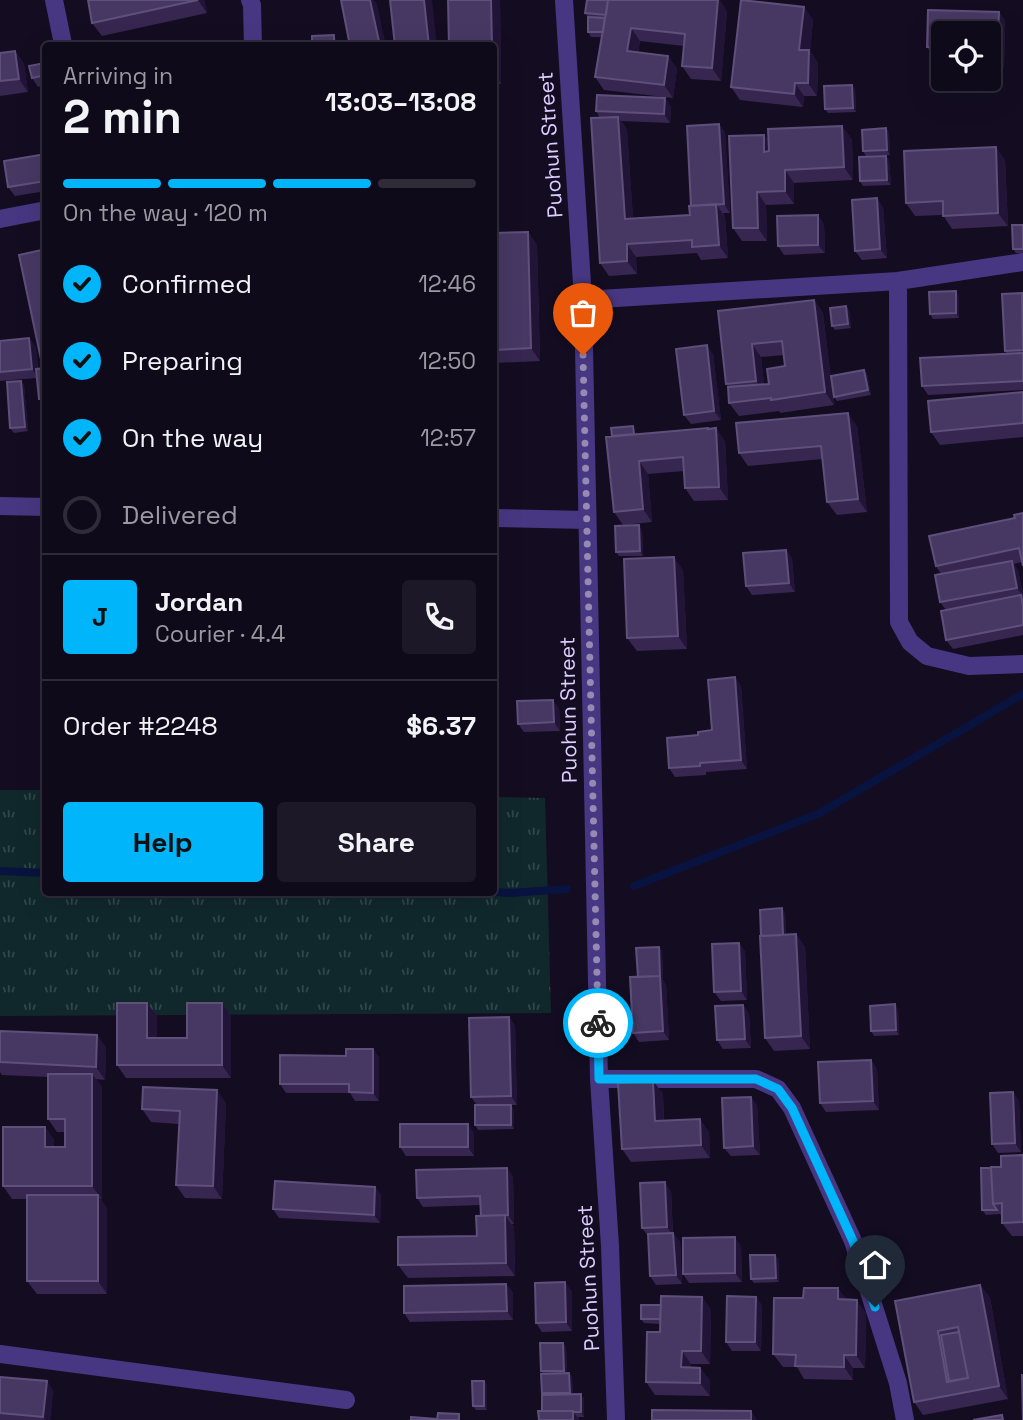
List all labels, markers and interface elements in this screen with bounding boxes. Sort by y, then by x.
map controls [931,21,1001,91]
button: locate [931,21,1001,91]
text: Arriving in [63,61,173,91]
street label: Puohun Street [531,71,569,219]
text: 13:03–13:08 [325,85,476,119]
text: 2 min [63,88,182,146]
text: On the way · 120 m [63,198,268,228]
icon: check [63,265,101,303]
text: Confirmed [122,267,252,301]
text: 12:46 [418,269,476,299]
pin [553,283,613,355]
icon: bag [564,294,602,332]
icon: check [63,342,101,380]
text: Preparing [122,344,243,378]
text: 12:50 [418,346,476,376]
icon: check [63,419,101,457]
text: On the way [122,421,263,455]
text: 12:57 [420,423,476,453]
text: Delivered [122,498,238,532]
button: phone [402,580,476,654]
text: Jordan [155,585,243,619]
text: J [92,600,108,634]
text: Courier · 4.4 [155,619,285,649]
street label: Puohun Street [553,637,583,783]
text: Order #2248 [63,709,218,743]
text: $6.37 [406,709,476,743]
button: Help [63,802,263,882]
button: Share [277,802,476,882]
courier [563,988,633,1058]
icon: bike [579,1004,617,1042]
street label: Puohun Street [571,1204,605,1352]
pin [845,1235,905,1307]
icon: home [856,1246,894,1284]

